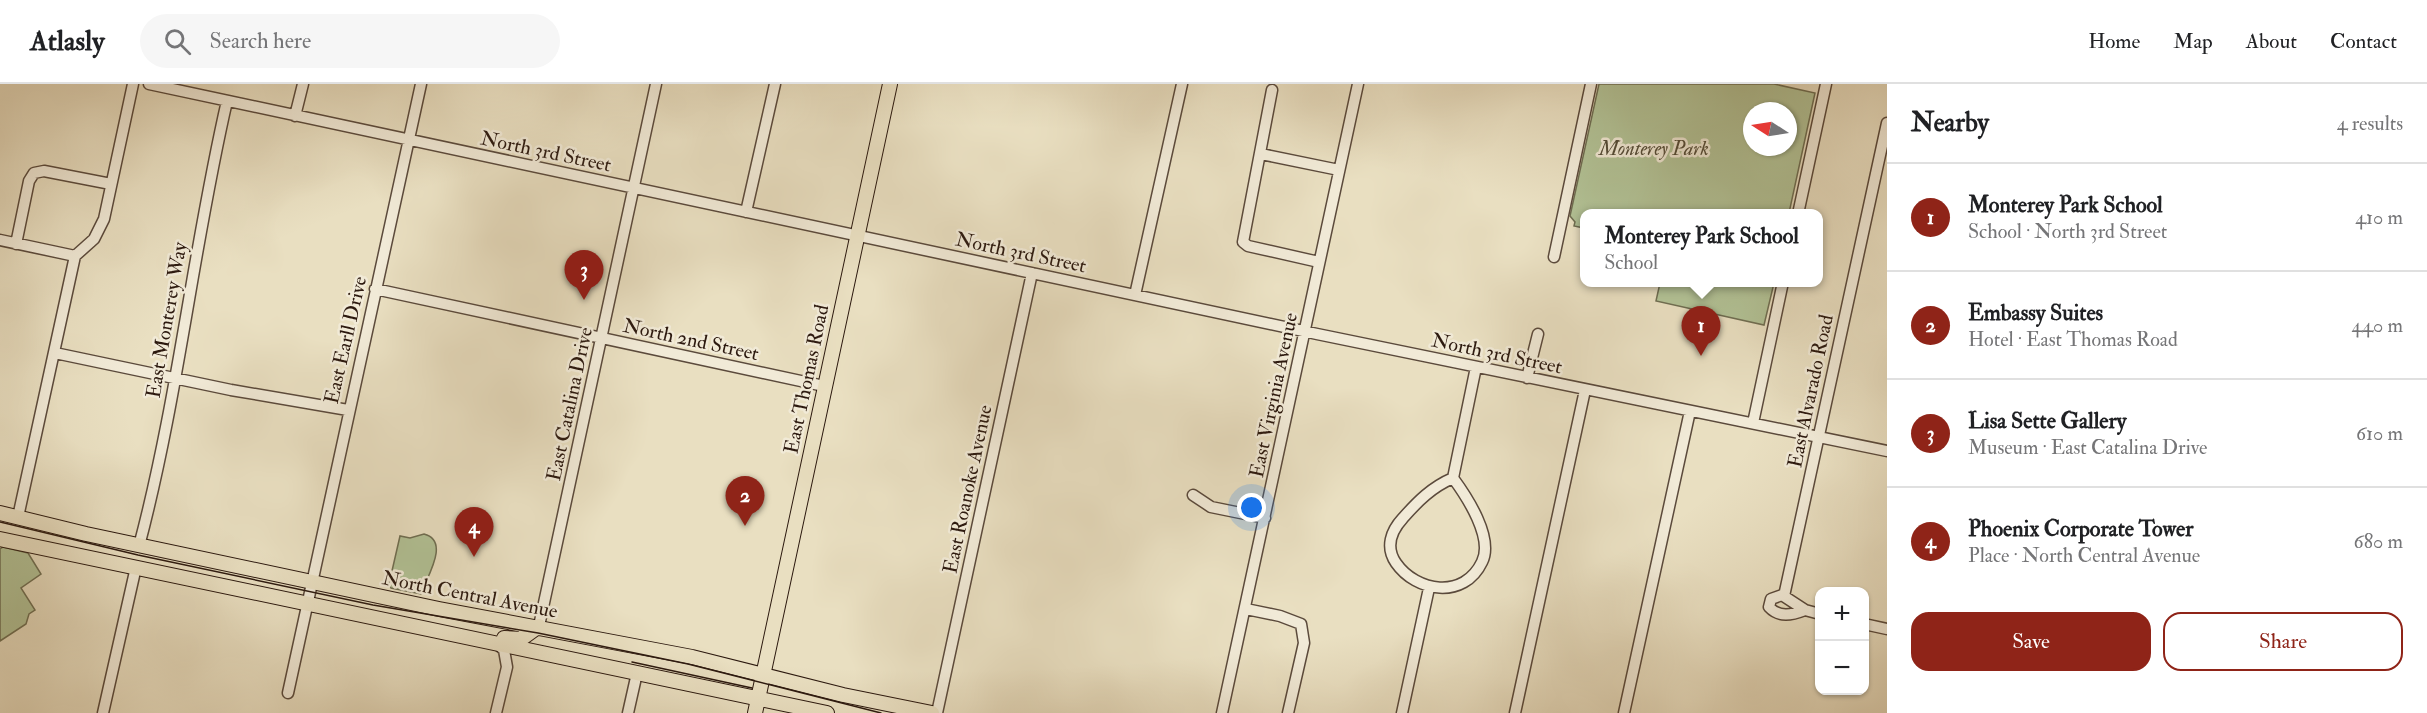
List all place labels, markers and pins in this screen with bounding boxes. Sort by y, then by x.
pin: 3 [564,250,604,300]
pin: 1 [1682,306,1720,356]
pin: 2 [726,476,764,526]
pin: 4 [454,508,494,557]

